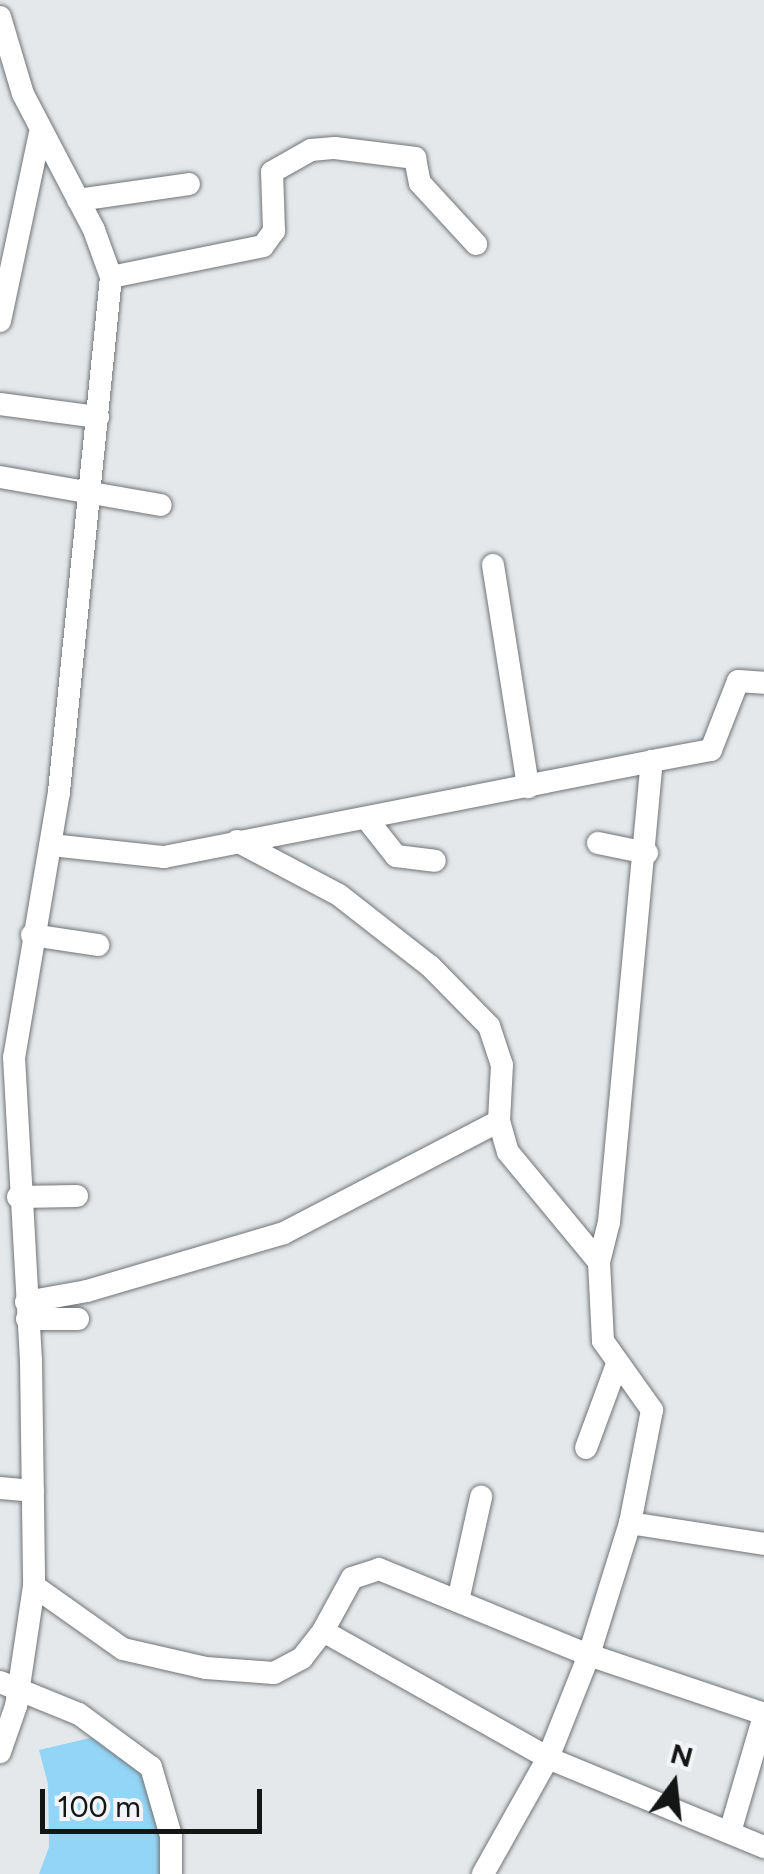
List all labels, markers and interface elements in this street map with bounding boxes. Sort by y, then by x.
north arrow [624,1734,724,1834]
text: N [667,1736,697,1774]
scale bar [45,1769,268,1831]
text: 100 m [57,1788,141,1825]

